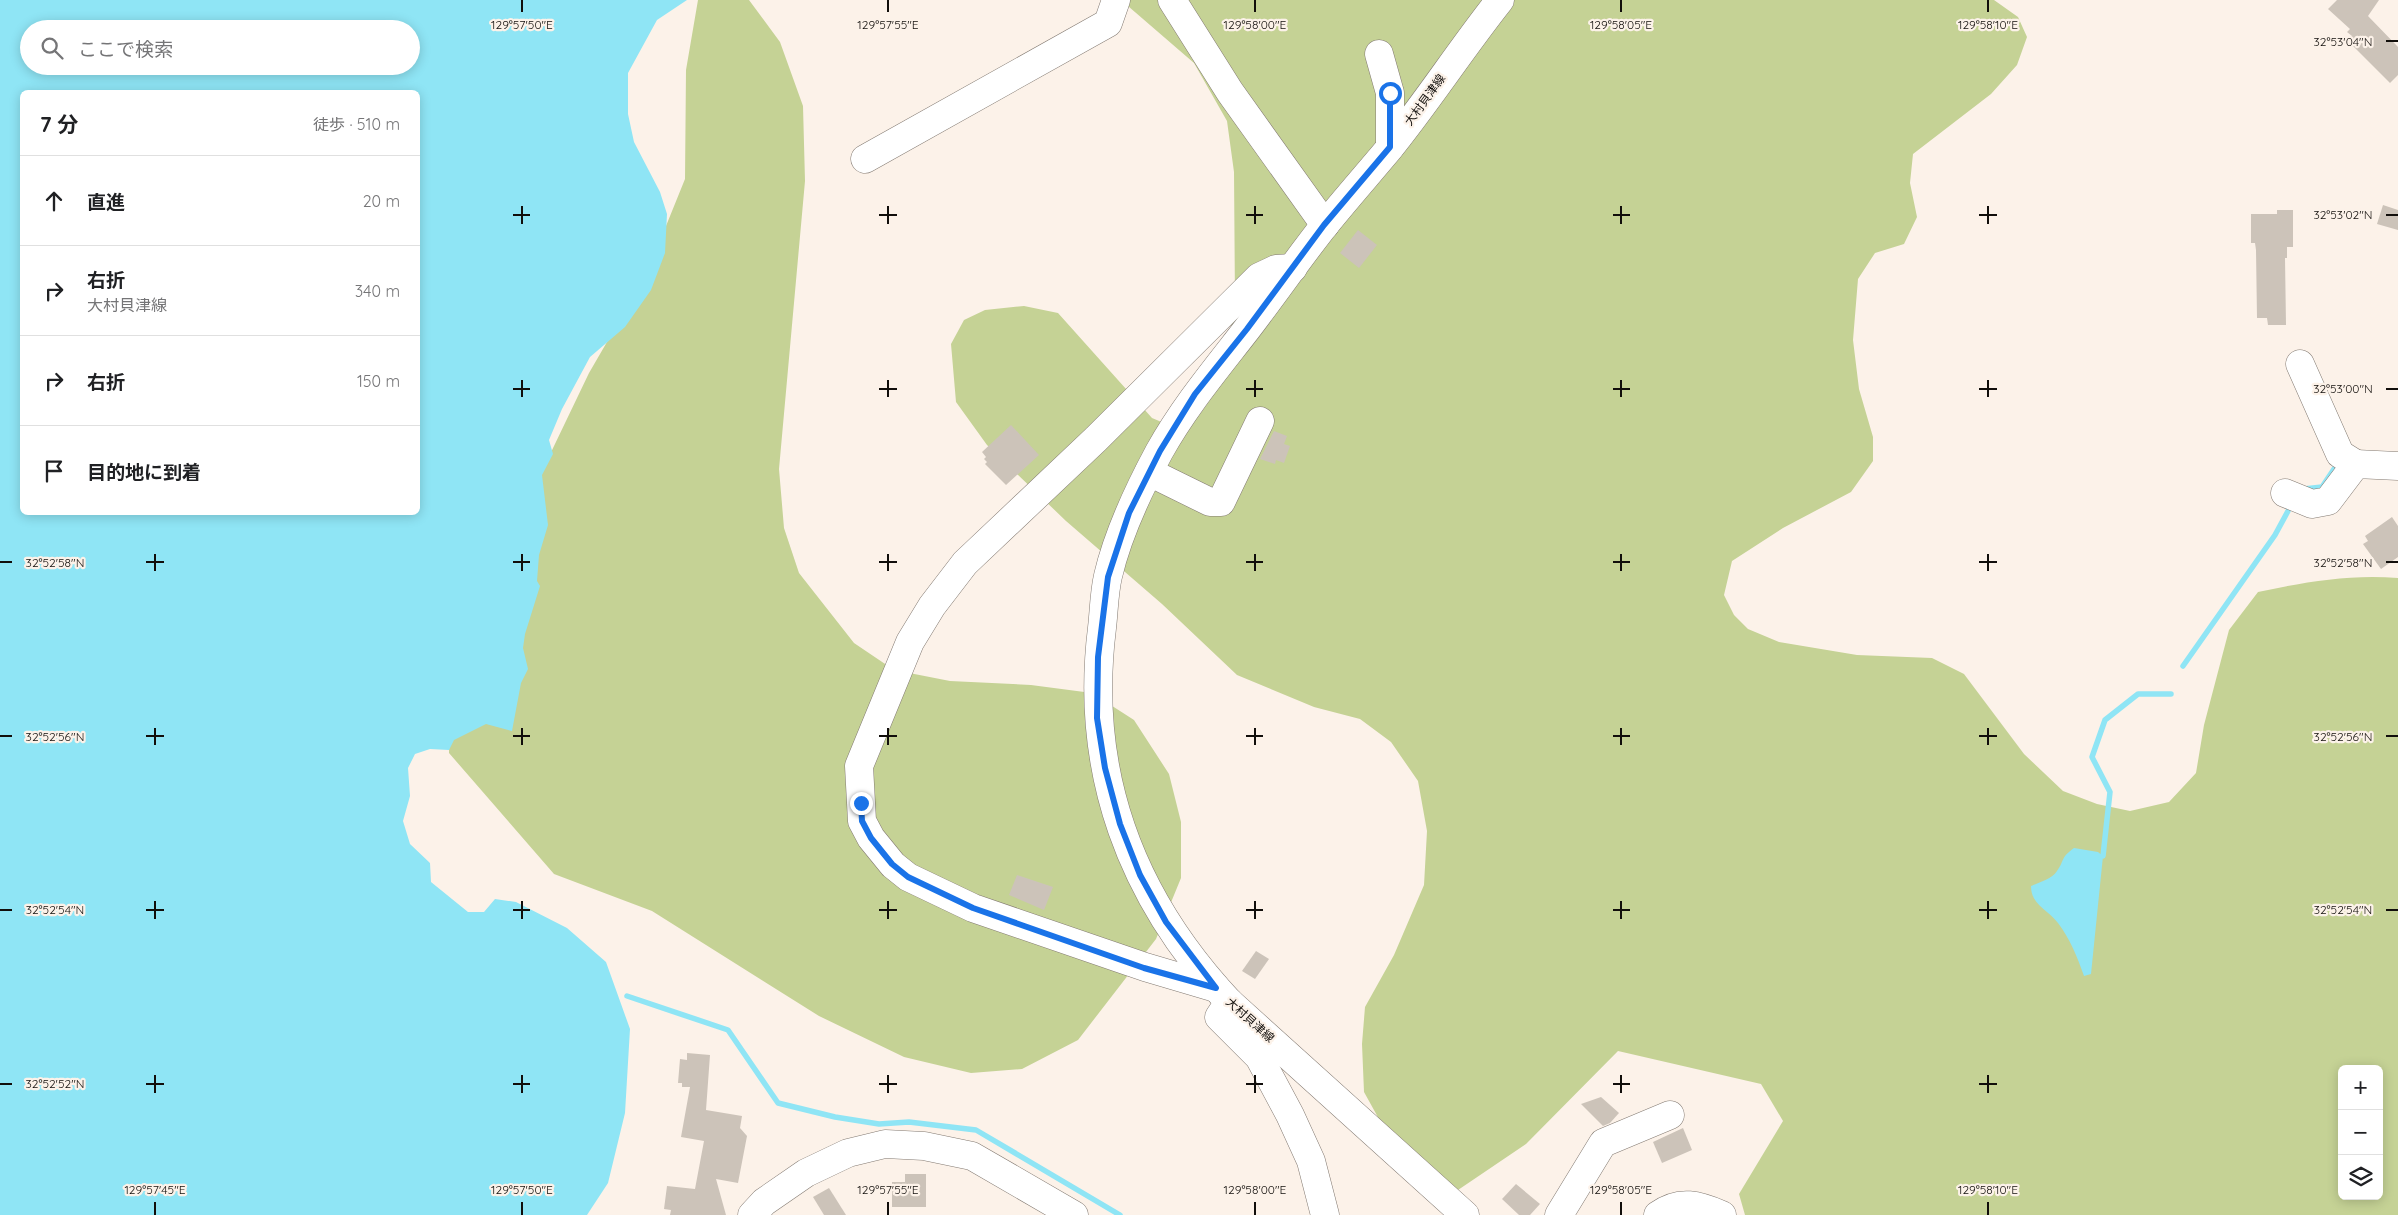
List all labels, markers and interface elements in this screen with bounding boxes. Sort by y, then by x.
text: 129°57'50"E [491,17,553,32]
text: 129°57'55"E [857,17,919,32]
text: 129°58'00"E [1224,17,1287,32]
text: 129°58'05"E [1590,17,1652,32]
text: 129°58'10"E [1958,17,2018,32]
search box [20,20,420,75]
icon: search [38,34,66,62]
text: 32°53'04"N [2314,34,2372,49]
text: ここで検索 [78,37,173,61]
street label: 大村貝津線 [1401,71,1448,128]
route start [1379,82,1402,105]
text: 7 分 [40,111,78,137]
text: 徒歩 · 510 m [313,114,400,134]
icon: ahead [40,187,68,215]
text: 直進 [87,190,125,214]
text: 20 m [363,191,400,211]
text: 32°53'02"N [2313,207,2373,222]
text: 右折 [87,268,125,292]
icon: right [40,277,68,305]
text: 340 m [355,281,400,301]
text: 大村貝津線 [87,295,167,315]
icon: right [40,367,68,395]
text: 右折 [87,370,125,394]
text: 150 m [357,371,400,391]
text: 32°53'00"N [2313,381,2373,396]
icon: arrive [40,457,68,485]
text: 目的地に到着 [87,460,201,484]
text: 32°52'58"N [26,555,84,570]
text: 32°52'58"N [2314,555,2372,570]
text: 32°52'56"N [26,729,84,744]
text: 32°52'56"N [2314,729,2372,744]
route end [850,792,873,815]
text: 32°52'54"N [26,902,84,917]
text: 32°52'54"N [2314,902,2372,917]
street label: 大村貝津線 [1223,994,1278,1045]
map controls [2338,1065,2383,1200]
button: + [2338,1065,2383,1110]
text: 32°52'52"N [26,1076,84,1091]
button: − [2338,1110,2383,1155]
button: layers [2338,1155,2383,1200]
text: 129°57'45"E [124,1182,186,1197]
text: 129°57'50"E [491,1182,553,1197]
text: 129°57'55"E [857,1182,919,1197]
text: 129°58'00"E [1224,1182,1287,1197]
text: 129°58'05"E [1590,1182,1652,1197]
text: 129°58'10"E [1958,1182,2018,1197]

